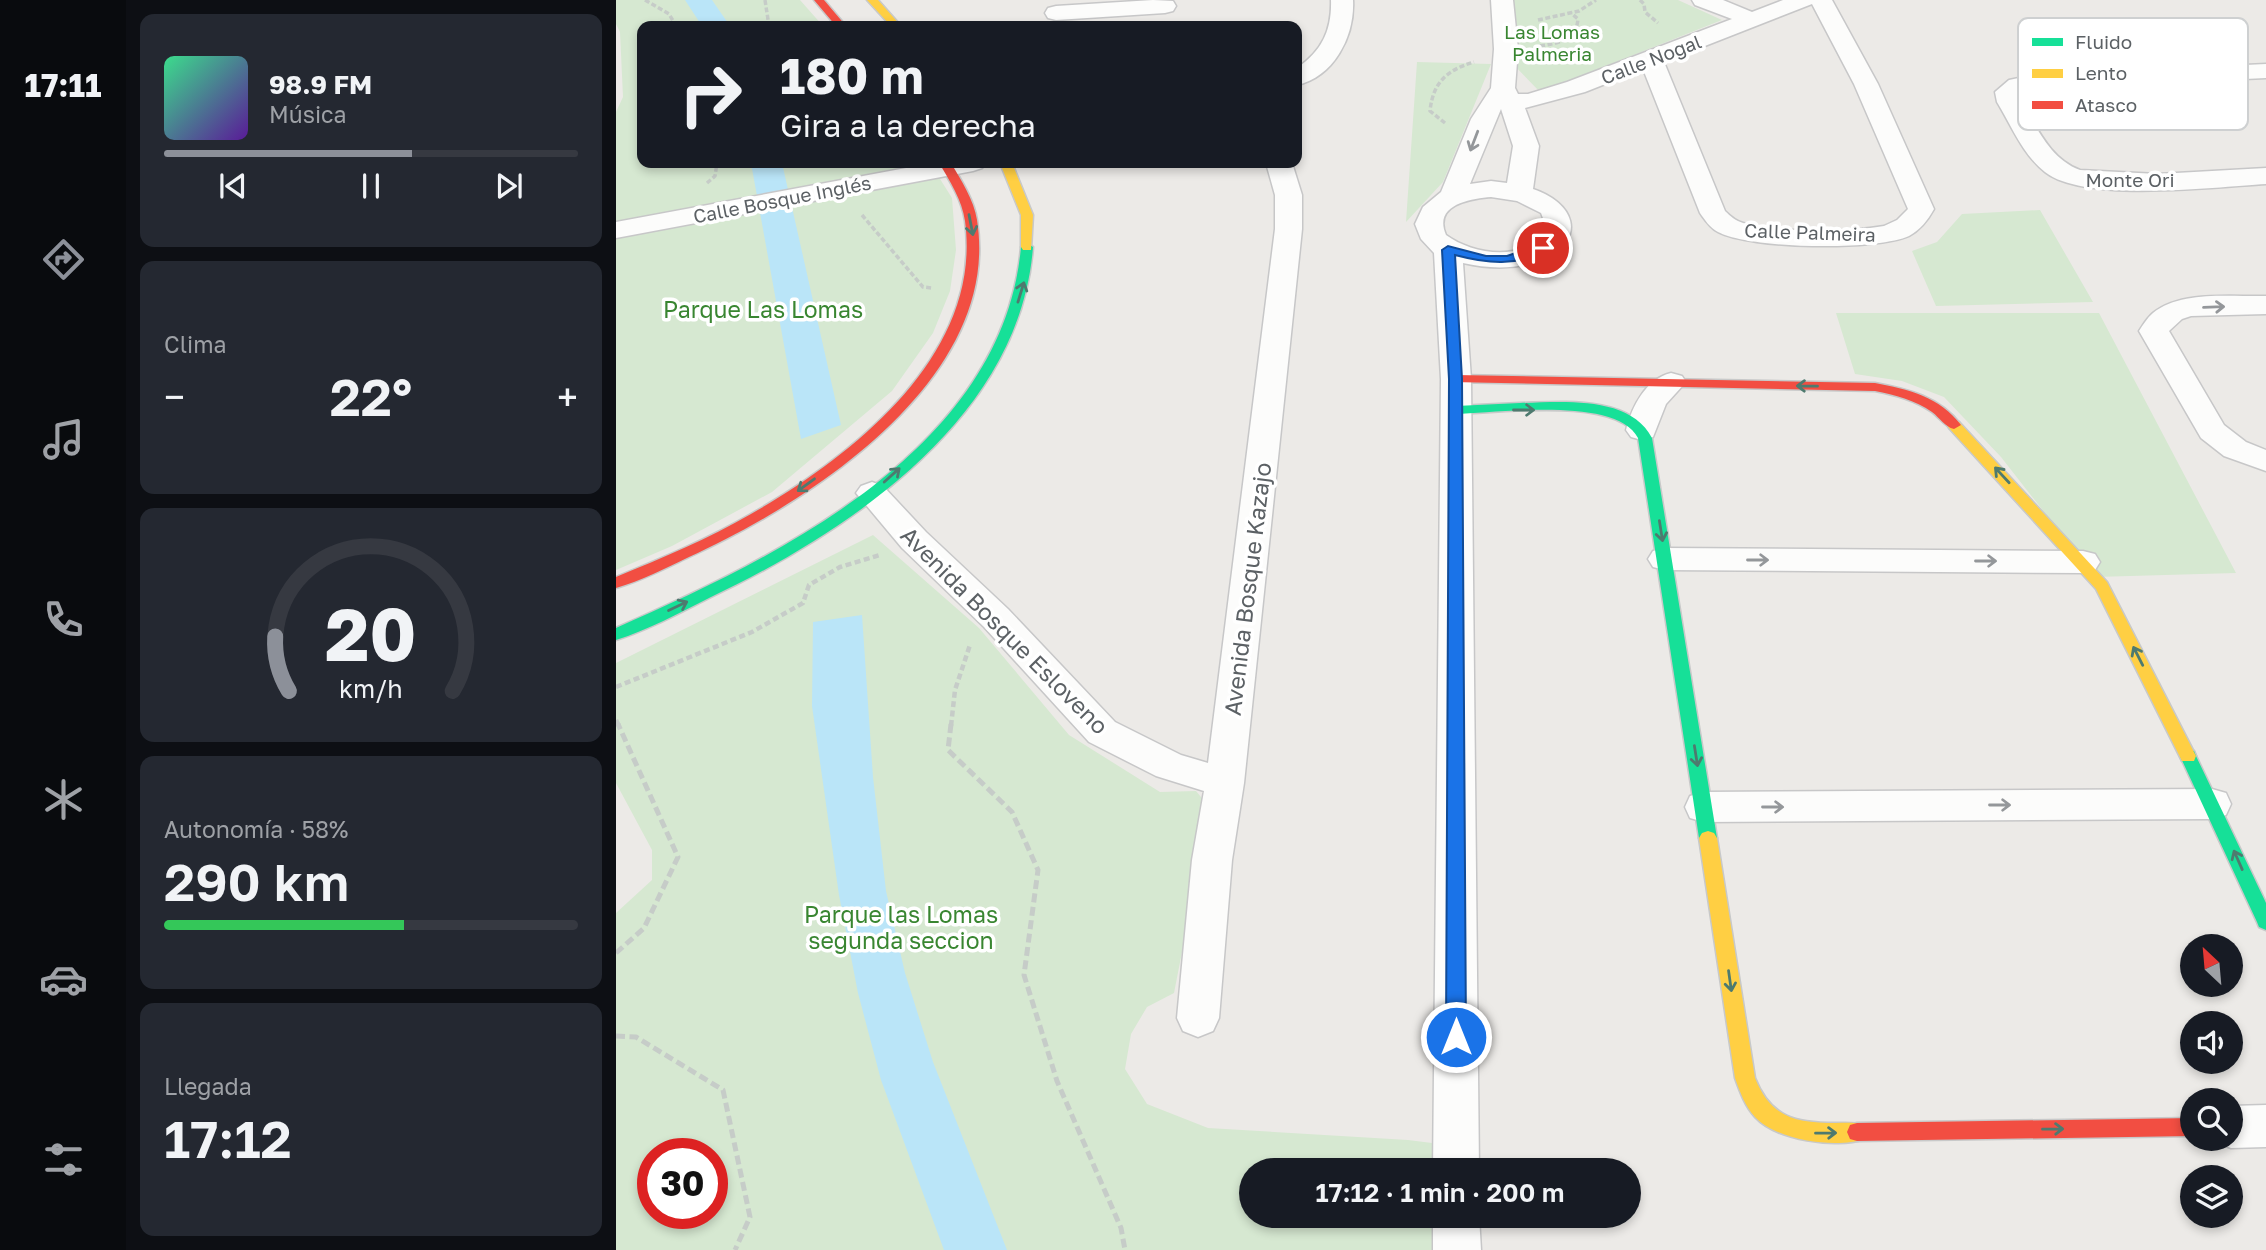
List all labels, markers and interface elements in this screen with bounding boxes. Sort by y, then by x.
legend [2018,18,2248,130]
park label: Las Lomas Palmeria [1504,20,1600,65]
street label: Calle Nogal [1598,29,1704,89]
text: Fluido [2075,30,2132,53]
text: 180 m [780,46,924,105]
icon: right [665,49,756,140]
text: Lento [2075,61,2127,84]
text: 17:11 [24,66,102,104]
text: 98.9 FM [269,69,372,100]
text: Atasco [2075,93,2137,116]
text: Música [269,100,347,128]
text: Gira a la derecha [780,106,1036,144]
one-way arrow [1467,129,1480,151]
icon: previous [214,167,252,205]
icon: pause [352,167,390,205]
icon: next [490,167,528,205]
street label: Monte Ori [2085,168,2175,191]
street label: Calle Bosque Inglés [691,170,873,228]
one-way arrow [965,213,979,236]
pin [1513,218,1573,278]
street label: Calle Palmeira [1744,218,1876,246]
icon: arrive [1524,229,1562,267]
icon: directions [39,235,88,284]
one-way arrow [1015,282,1028,304]
park label: Parque Las Lomas [663,295,863,323]
one-way arrow [2202,300,2225,313]
text: Clima [164,330,227,358]
text: 22° [330,365,412,427]
text: − [164,374,185,419]
text: + [557,374,578,419]
one-way arrow [1796,379,1819,392]
one-way arrow [1512,403,1535,417]
icon: music [39,415,88,464]
street label: Avenida Bosque Kazajo [1218,461,1276,717]
one-way arrow [1994,466,2010,484]
one-way arrow [883,467,901,483]
one-way arrow [798,477,816,492]
street label: Avenida Bosque Esloveno [895,520,1115,740]
one-way arrow [1655,520,1668,542]
one-way arrow [1746,553,1769,567]
one-way arrow [1974,555,1997,568]
text: 20 [325,590,417,677]
icon: phone [39,595,88,644]
one-way arrow [667,599,688,612]
one-way arrow [2130,646,2144,667]
text: km/h [339,673,403,704]
one-way arrow [1690,744,1703,767]
icon: climate [39,775,88,824]
one-way arrow [1988,798,2011,812]
one-way arrow [1761,800,1784,814]
text: Autonomía · 58% [164,815,348,843]
text: 290 km [164,850,349,912]
one-way arrow [2231,850,2244,871]
park label: Parque las Lomas segunda seccion [804,900,998,954]
north arrow [2180,934,2244,998]
map controls [2180,934,2243,1228]
icon: car [39,955,88,1004]
one-way arrow [1724,969,1737,992]
position arrow [1419,1000,1493,1074]
button: sound [2180,1011,2243,1074]
text: Llegada [164,1072,252,1100]
button: search [2180,1088,2243,1151]
text: 17:12 [164,1107,292,1169]
one-way arrow [2041,1123,2064,1136]
one-way arrow [1814,1126,1837,1140]
icon: filters [39,1135,88,1184]
speed limit sign: 30 [637,1138,728,1229]
button: layers [2180,1165,2243,1228]
text: 17:12 · 1 min · 200 m [1315,1177,1565,1208]

